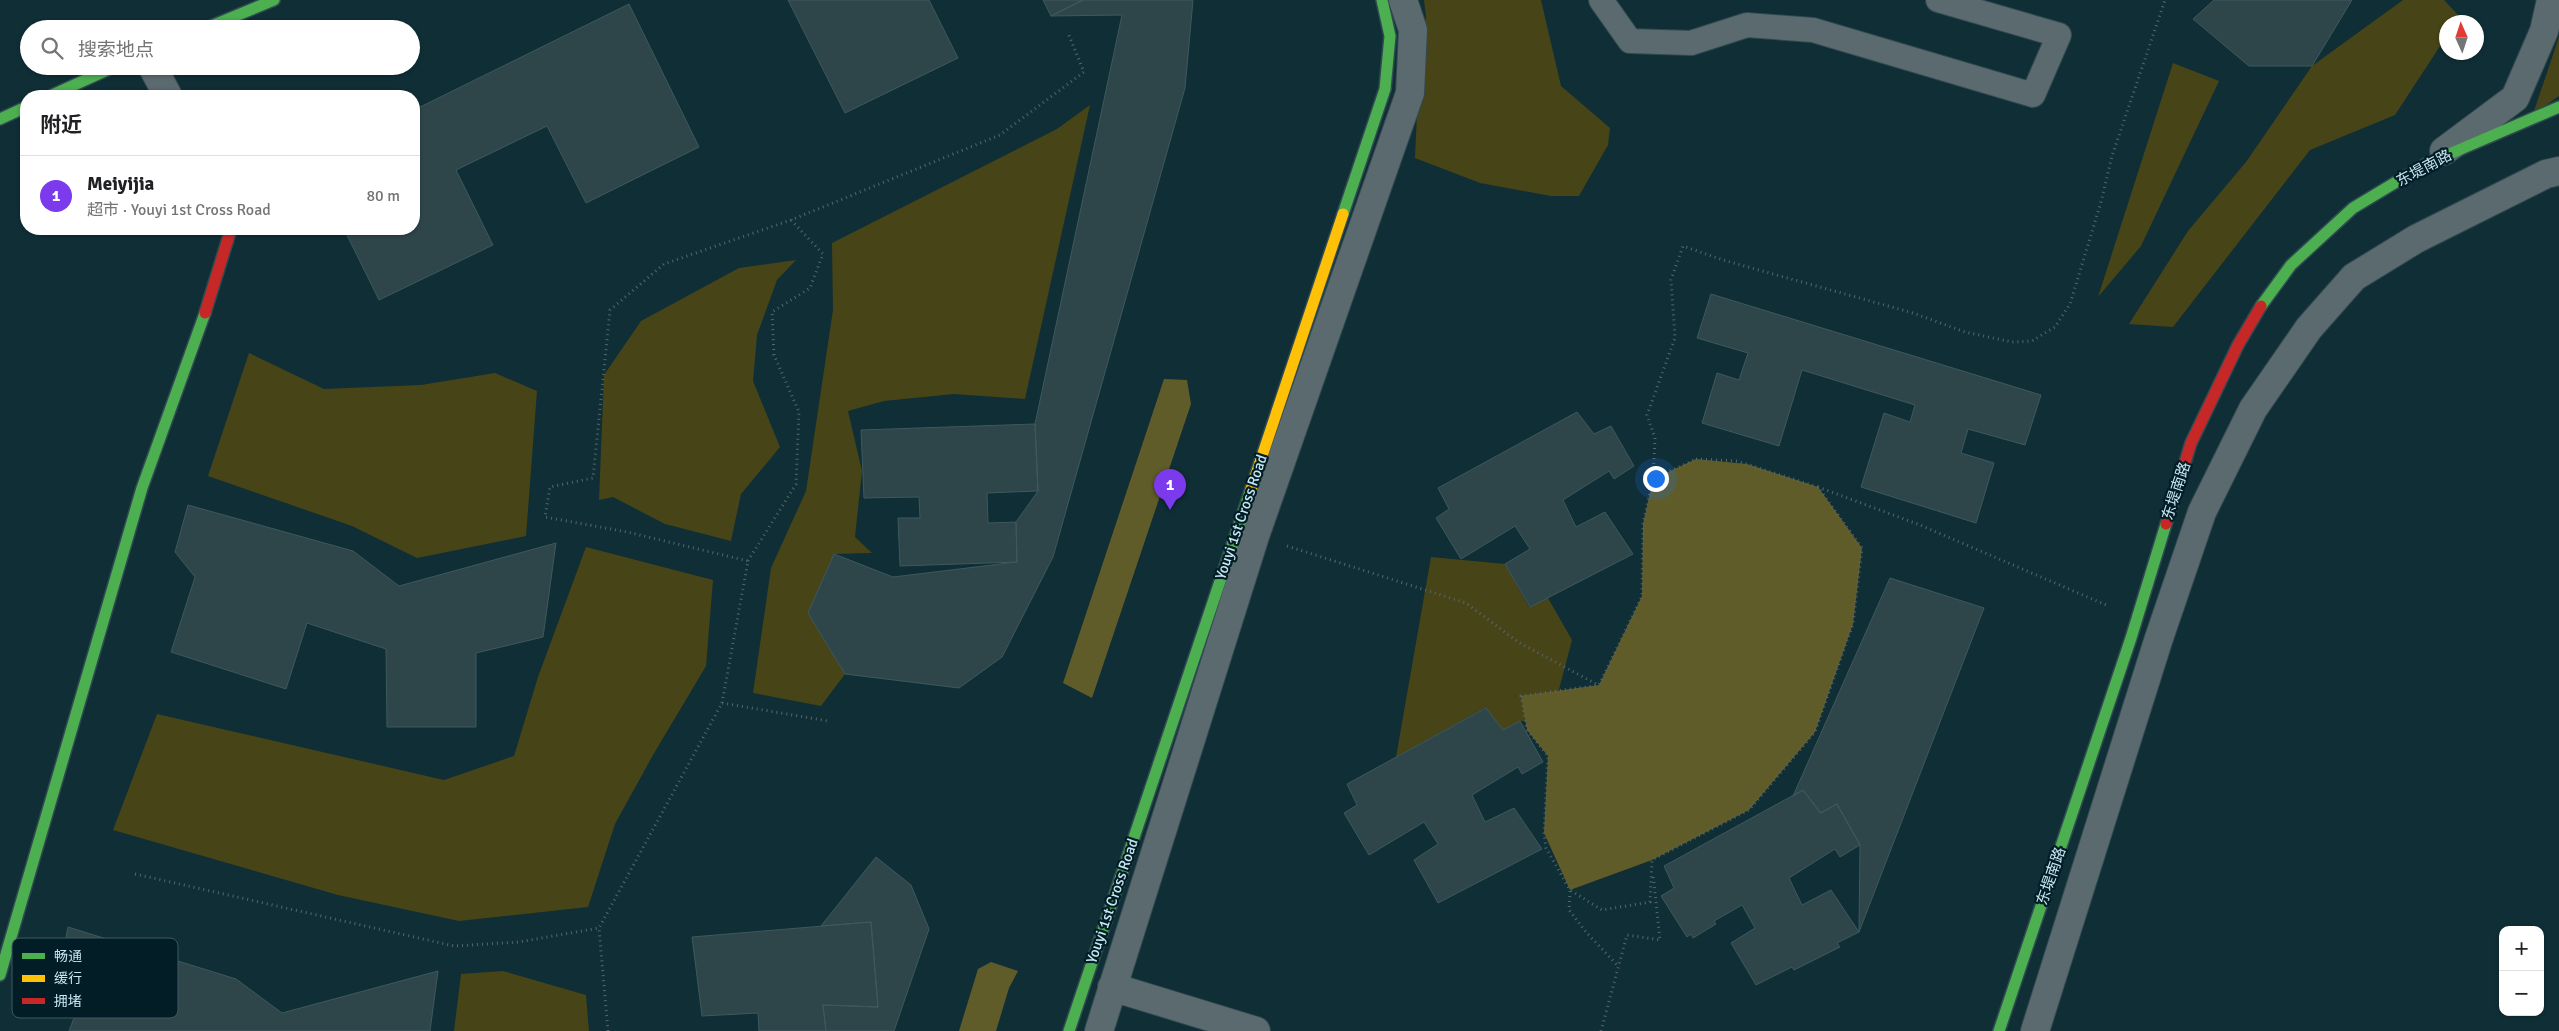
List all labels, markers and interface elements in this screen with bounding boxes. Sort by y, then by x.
north arrow [2439,15,2484,60]
search box [20,20,420,75]
icon: search [38,34,66,62]
text: 搜索地点 [78,38,154,62]
text: 附近 [40,112,82,138]
street label: 东堤南路 [2393,146,2455,190]
text: Meiyijia [87,172,154,196]
text: 1 [52,186,60,206]
text: 80 m [366,186,400,206]
text: 超市 · Youyi 1st Cross Road [87,200,271,220]
street label: Youyi 1st Cross Road [1211,452,1271,582]
street label: 东堤南路 [2158,460,2194,522]
your location [1643,466,1669,492]
pin: 1 [1154,469,1186,510]
street label: Youyi 1st Cross Road [1082,836,1142,966]
street label: 东堤南路 [2033,845,2069,907]
map controls [2499,926,2544,1016]
button: + [2499,926,2544,971]
legend [12,938,178,1018]
text: 畅通 [54,948,82,965]
text: 缓行 [54,970,82,987]
button: − [2499,971,2544,1016]
text: 拥堵 [54,993,82,1010]

